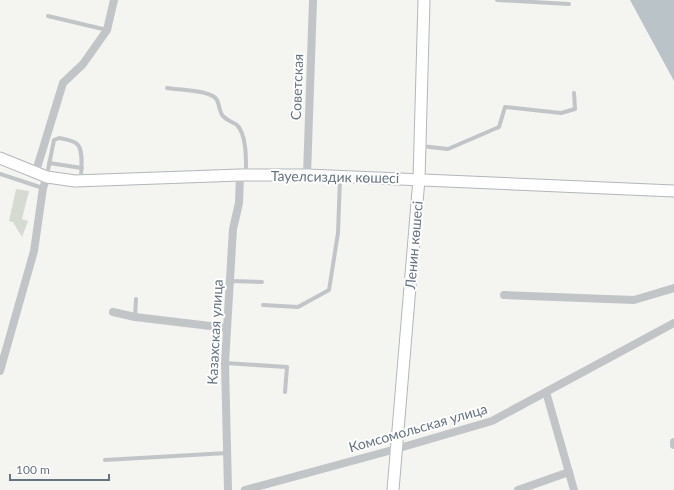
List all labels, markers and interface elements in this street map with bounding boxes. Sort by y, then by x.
street label: Советская [287,54,306,120]
street label: Тауелсиздик көшесі [271,167,399,186]
street label: Ленин көшесі [401,200,426,291]
street label: Казахская улица [203,279,226,385]
street label: Комсомольская улица [347,400,489,455]
scale bar [10,456,109,482]
text: 100 m [16,462,50,477]

